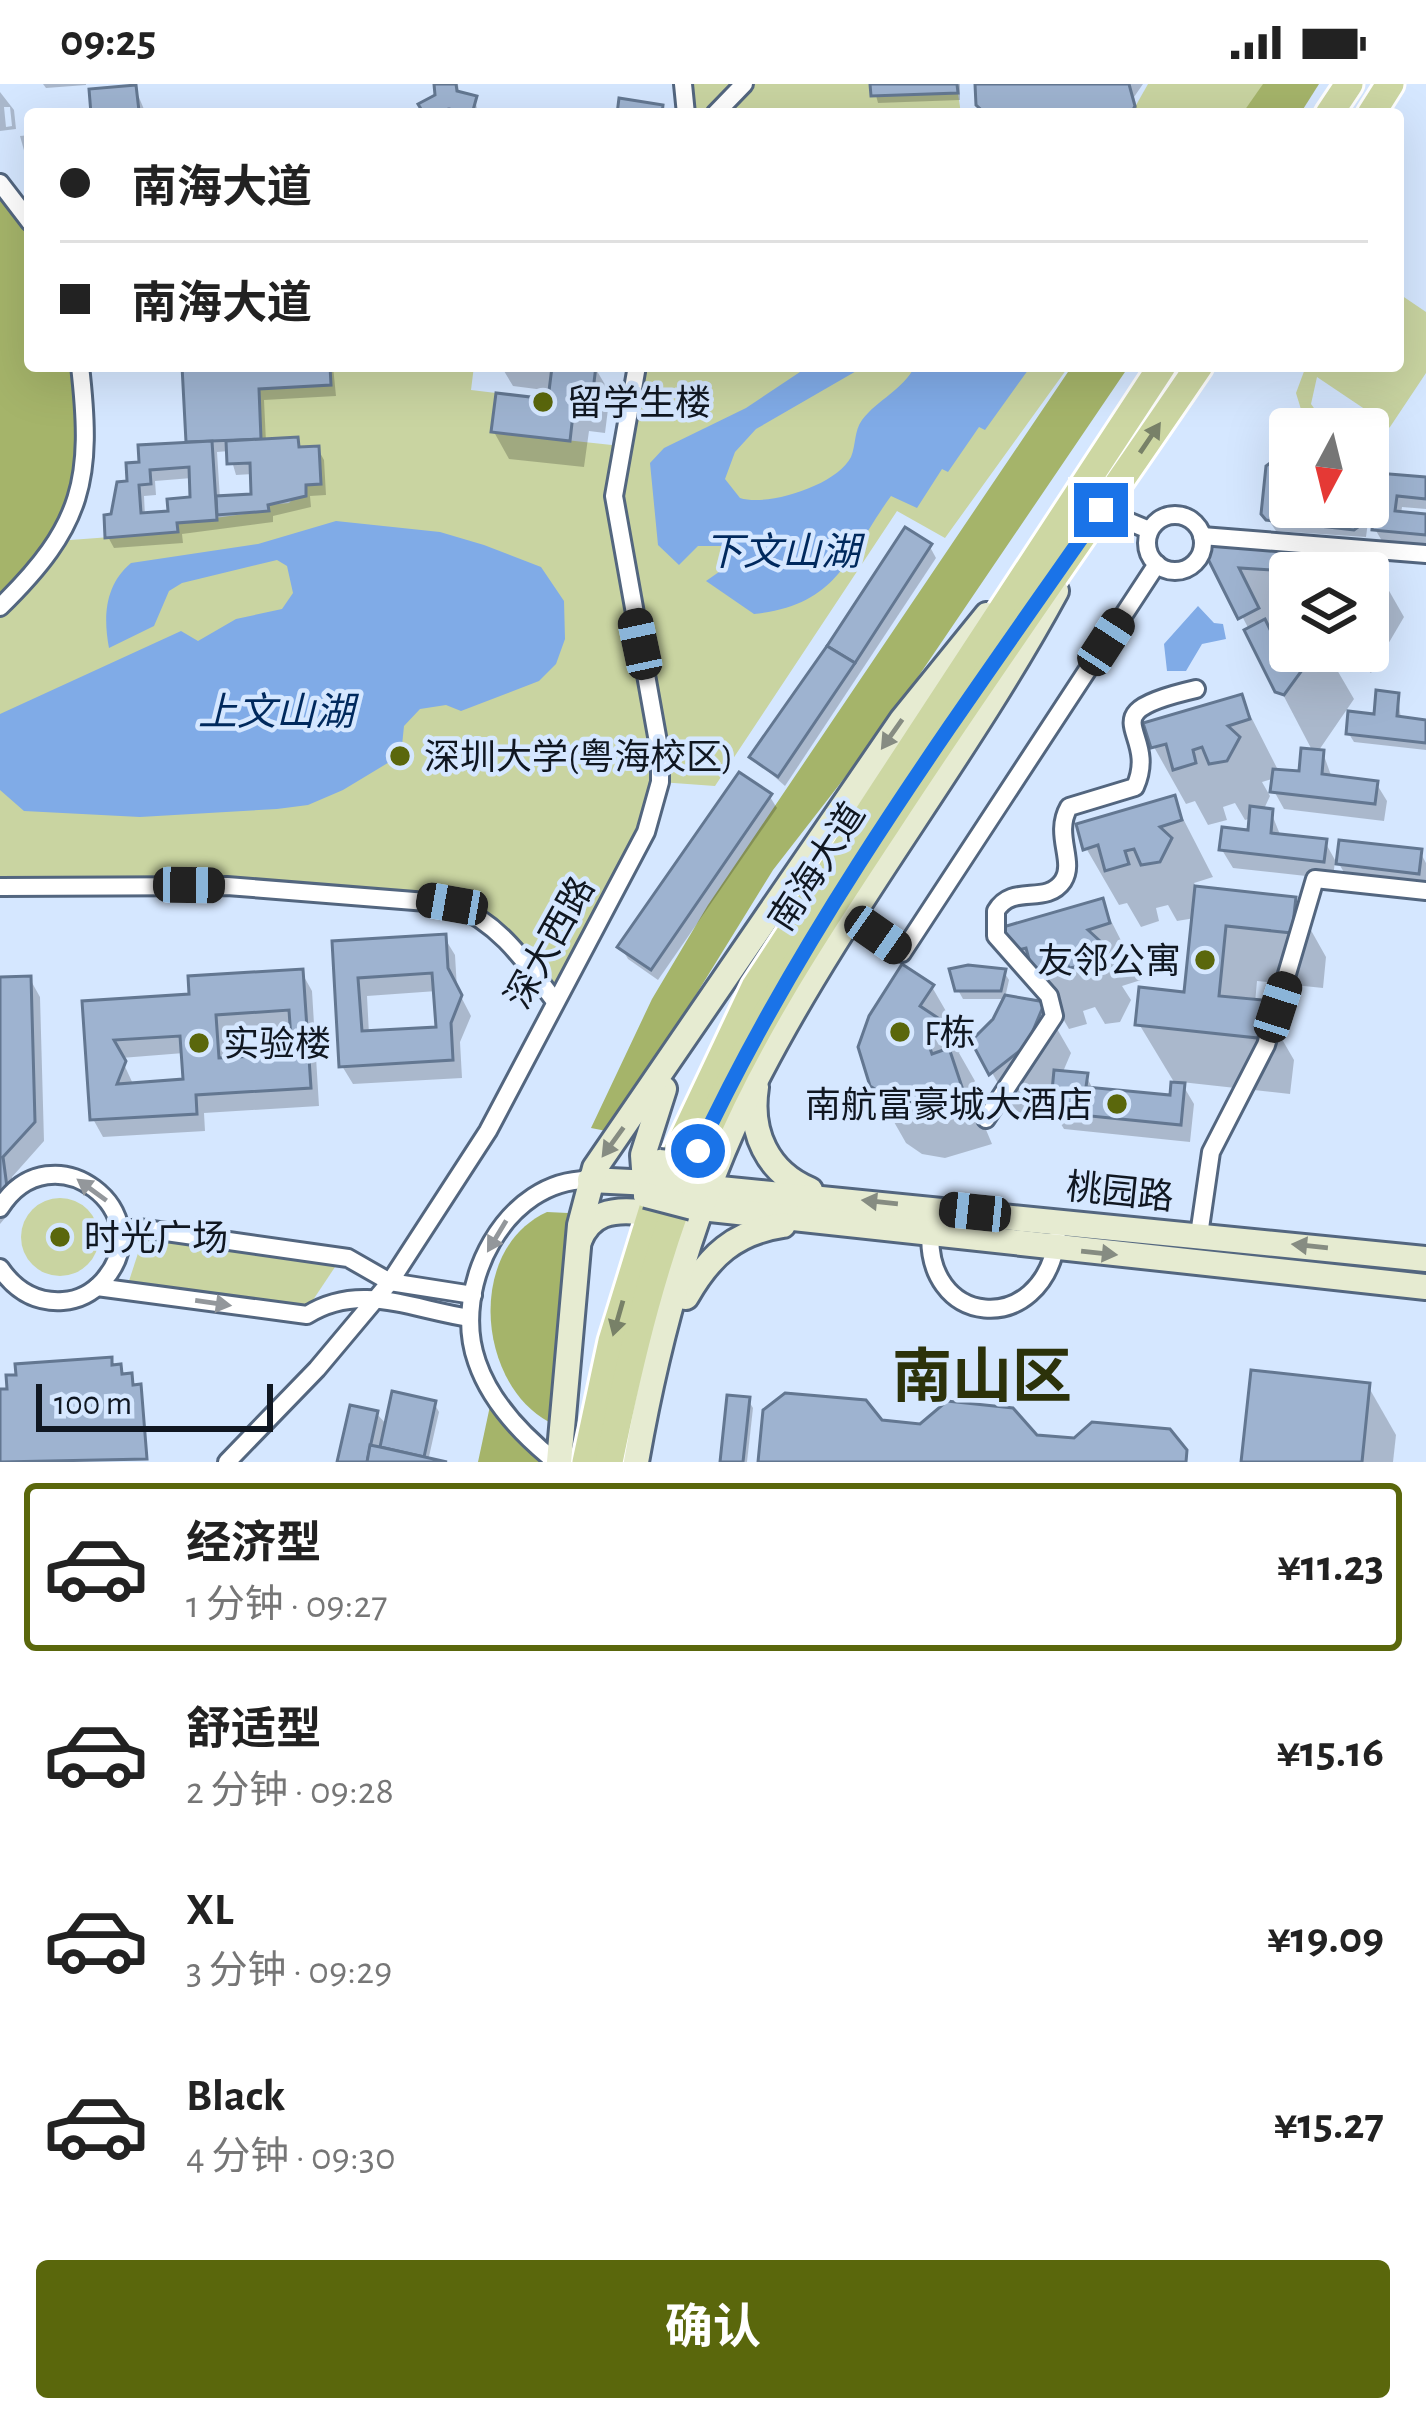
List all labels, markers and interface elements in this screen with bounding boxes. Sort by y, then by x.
text: 09:25 [60,19,156,64]
text: 南海大道 [132,166,312,211]
text: 南海大道 [132,282,312,327]
place label: 留学生楼 [567,384,711,422]
marker: 留学生楼 [530,389,556,415]
north arrow [1269,408,1389,528]
map controls [1269,408,1389,672]
one-way arrow [1138,422,1161,454]
route end [1074,483,1128,537]
water label: 下文山湖 [704,531,866,573]
button: layers [1269,552,1389,672]
car [1071,602,1141,682]
car [615,605,665,683]
water label: 上文山湖 [198,691,360,733]
one-way arrow [881,718,904,751]
place label: 深圳大学(粤海校区) [424,738,733,776]
marker: 深圳大学(粤海校区) [387,743,413,769]
street label: 南海大道 [762,796,872,937]
car [153,866,225,904]
street label: 深大西路 [498,870,601,1015]
car [413,880,491,928]
car [838,900,918,970]
place label: 友邻公寓 [1037,942,1181,980]
marker: 友邻公寓 [1192,947,1218,973]
car [1250,967,1306,1047]
place label: F栋 [924,1014,976,1052]
marker: F栋 [887,1019,913,1045]
place label: 实验楼 [223,1025,331,1063]
marker: 实验楼 [186,1030,212,1056]
place label: 南航富豪城大酒店 [805,1086,1093,1124]
marker: 南航富豪城大酒店 [1104,1091,1130,1117]
route start [671,1124,725,1178]
one-way arrow [602,1126,625,1158]
street label: 桃园路 [1064,1167,1176,1217]
one-way arrow [77,1179,108,1203]
car [937,1190,1013,1234]
one-way arrow [861,1192,898,1211]
place label: 时光广场 [84,1219,228,1257]
one-way arrow [488,1219,509,1253]
marker: 时光广场 [47,1224,73,1250]
one-way arrow [1291,1236,1328,1255]
one-way arrow [1081,1244,1118,1263]
one-way arrow [195,1294,233,1313]
one-way arrow [608,1300,627,1337]
district label: 南山区 [892,1346,1072,1409]
scale bar [36,1378,273,1431]
text: 100 m [54,1388,132,1421]
icon: car [42,1513,150,1621]
text: 经济型 [186,1522,321,1567]
text: ¥11.23 [1277,1544,1384,1589]
text: 1 分钟 · 09:27 [186,1586,388,1625]
icon: car [42,1699,150,1807]
text: 舒适型 [186,1708,321,1753]
text: ¥15.16 [1276,1730,1384,1775]
text: 2 分钟 · 09:28 [186,1772,394,1811]
icon: car [42,1885,150,1993]
text: XL [186,1888,234,1933]
text: ¥19.09 [1267,1916,1384,1961]
text: 3 分钟 · 09:29 [186,1952,392,1991]
icon: car [42,2071,150,2179]
text: Black [186,2074,285,2119]
text: ¥15.27 [1274,2102,1384,2147]
text: 4 分钟 · 09:30 [186,2138,396,2177]
button: 确认 [36,2260,1390,2398]

